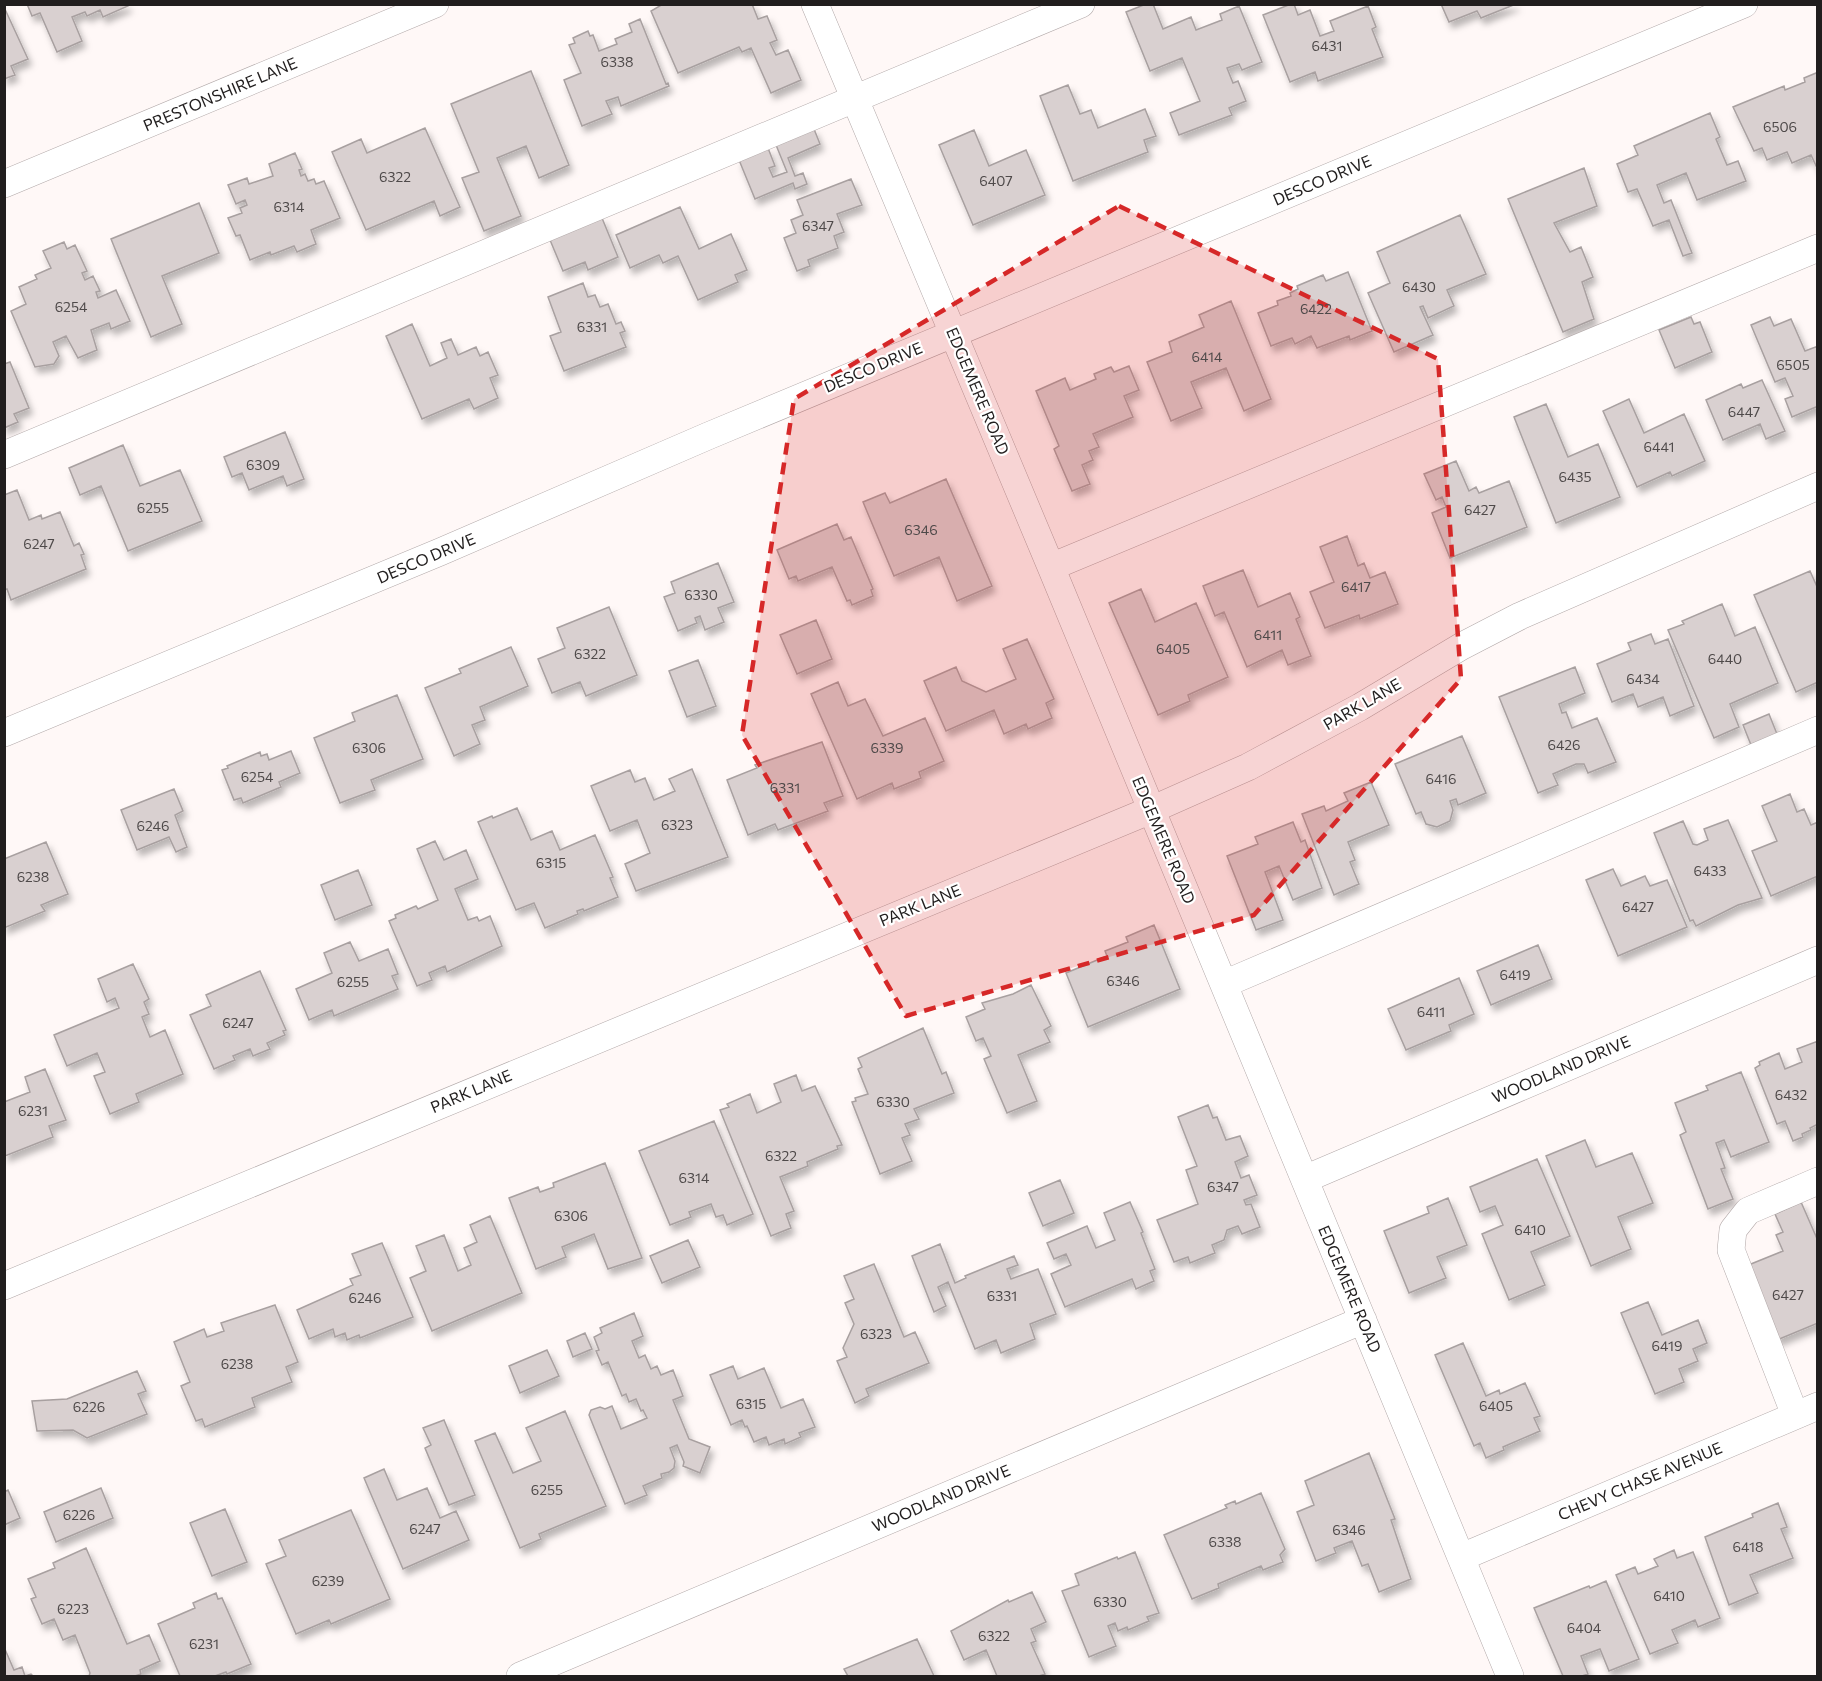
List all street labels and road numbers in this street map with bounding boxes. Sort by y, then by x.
street label: PRESTONSHIRE LANE [140,53,300,135]
street label: DESCO DRIVE [1270,150,1374,209]
street label: EDGEMERE ROAD [943,324,1014,457]
street label: DESCO DRIVE [821,337,925,396]
street label: DESCO DRIVE [374,528,478,587]
street label: PARK LANE [1320,674,1404,733]
street label: EDGEMERE ROAD [1129,773,1200,906]
street label: PARK LANE [876,880,963,930]
street label: WOODLAND DRIVE [1489,1031,1633,1106]
street label: PARK LANE [427,1065,514,1116]
street label: EDGEMERE ROAD [1315,1222,1386,1355]
street label: CHEVY CHASE AVENUE [1555,1437,1725,1524]
street label: WOODLAND DRIVE [869,1460,1013,1535]

